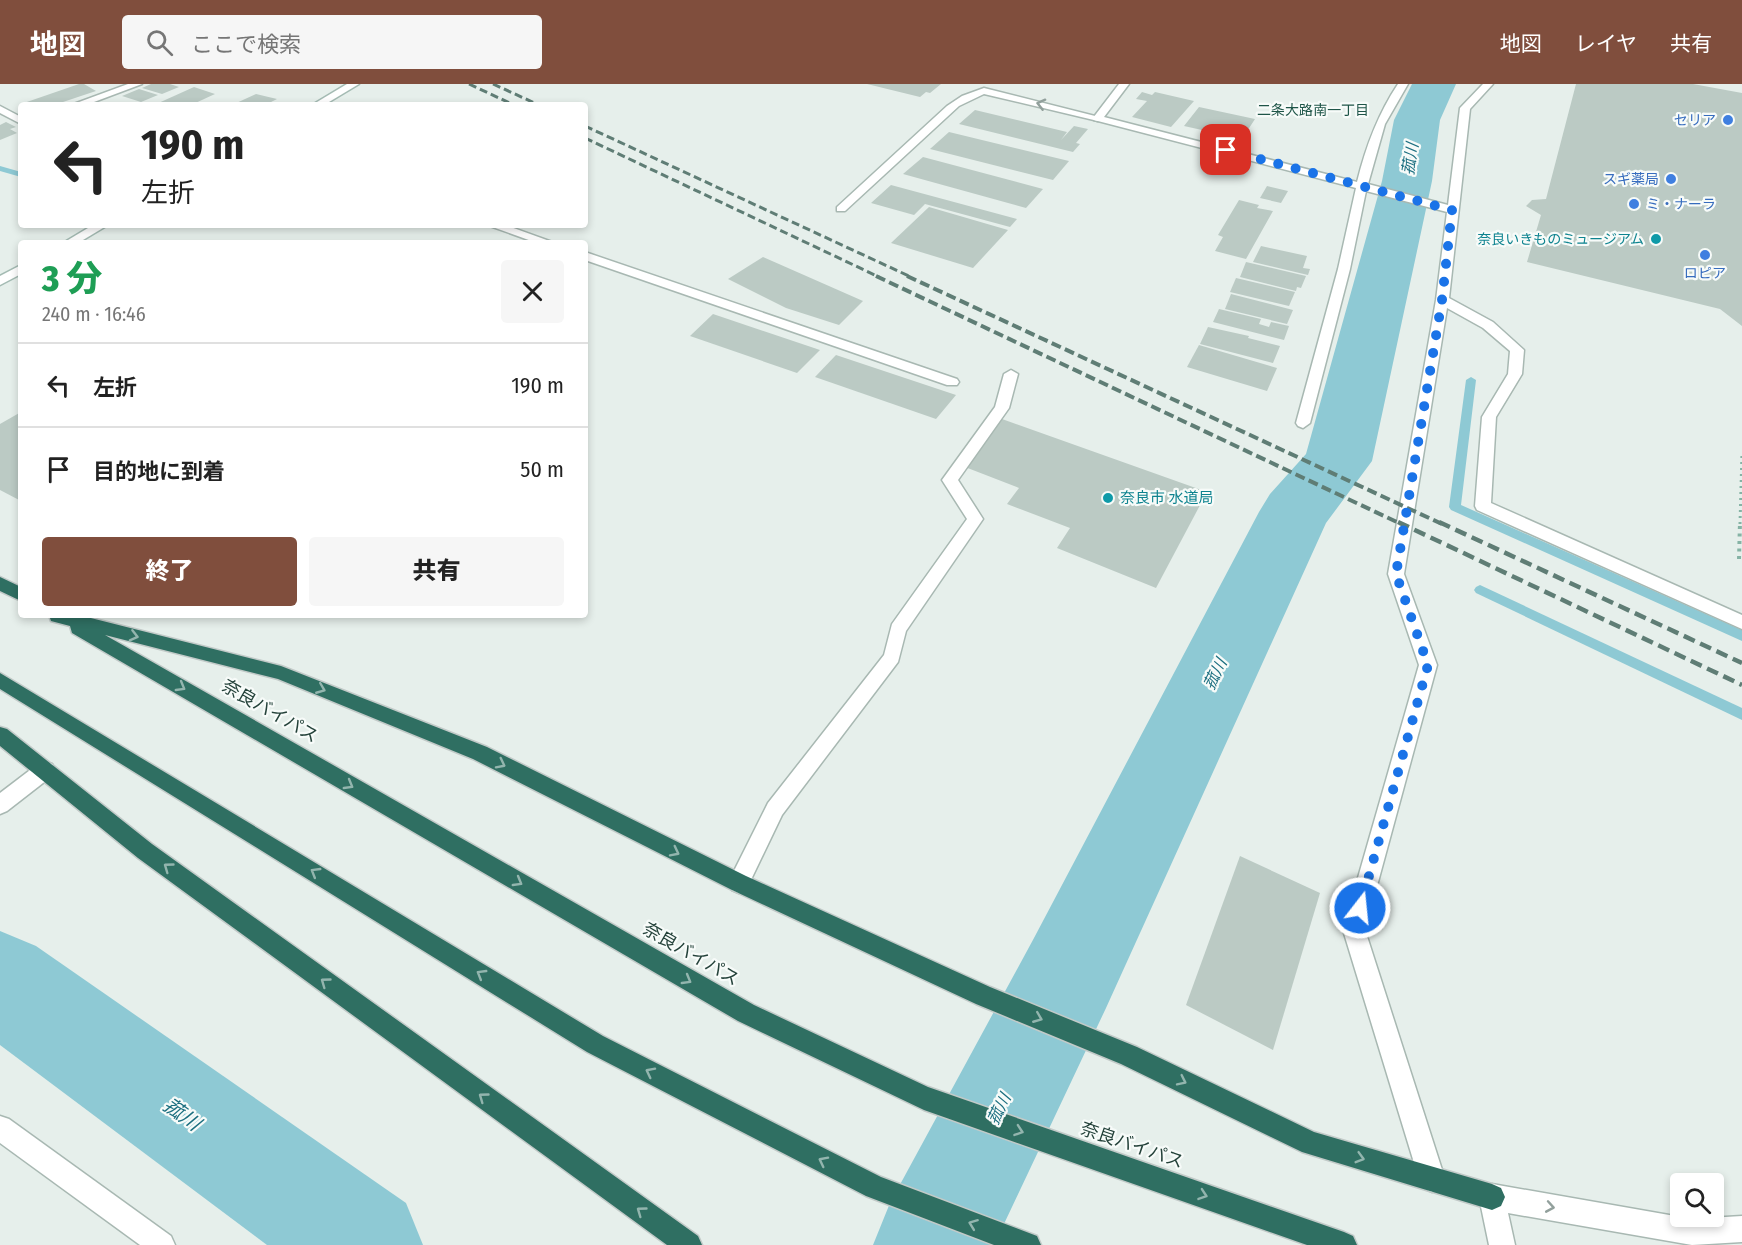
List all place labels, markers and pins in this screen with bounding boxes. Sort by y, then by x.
place label: セリア [1674,112,1716,129]
marker: セリア [1721,113,1735,127]
pin [1200,124,1251,175]
place label: スギ薬局 [1603,171,1659,188]
marker: スギ薬局 [1664,172,1678,186]
place label: ミ・ナーラ [1646,196,1716,213]
marker: ミ・ナーラ [1627,197,1641,211]
place label: 奈良いきものミュージアム [1477,231,1644,248]
marker: 奈良いきものミュージアム [1649,232,1663,246]
marker: ロピア [1698,248,1712,262]
place label: ロピア [1684,265,1726,282]
place label: 奈良市 水道局 [1120,489,1214,507]
marker: 奈良市 水道局 [1101,491,1115,505]

